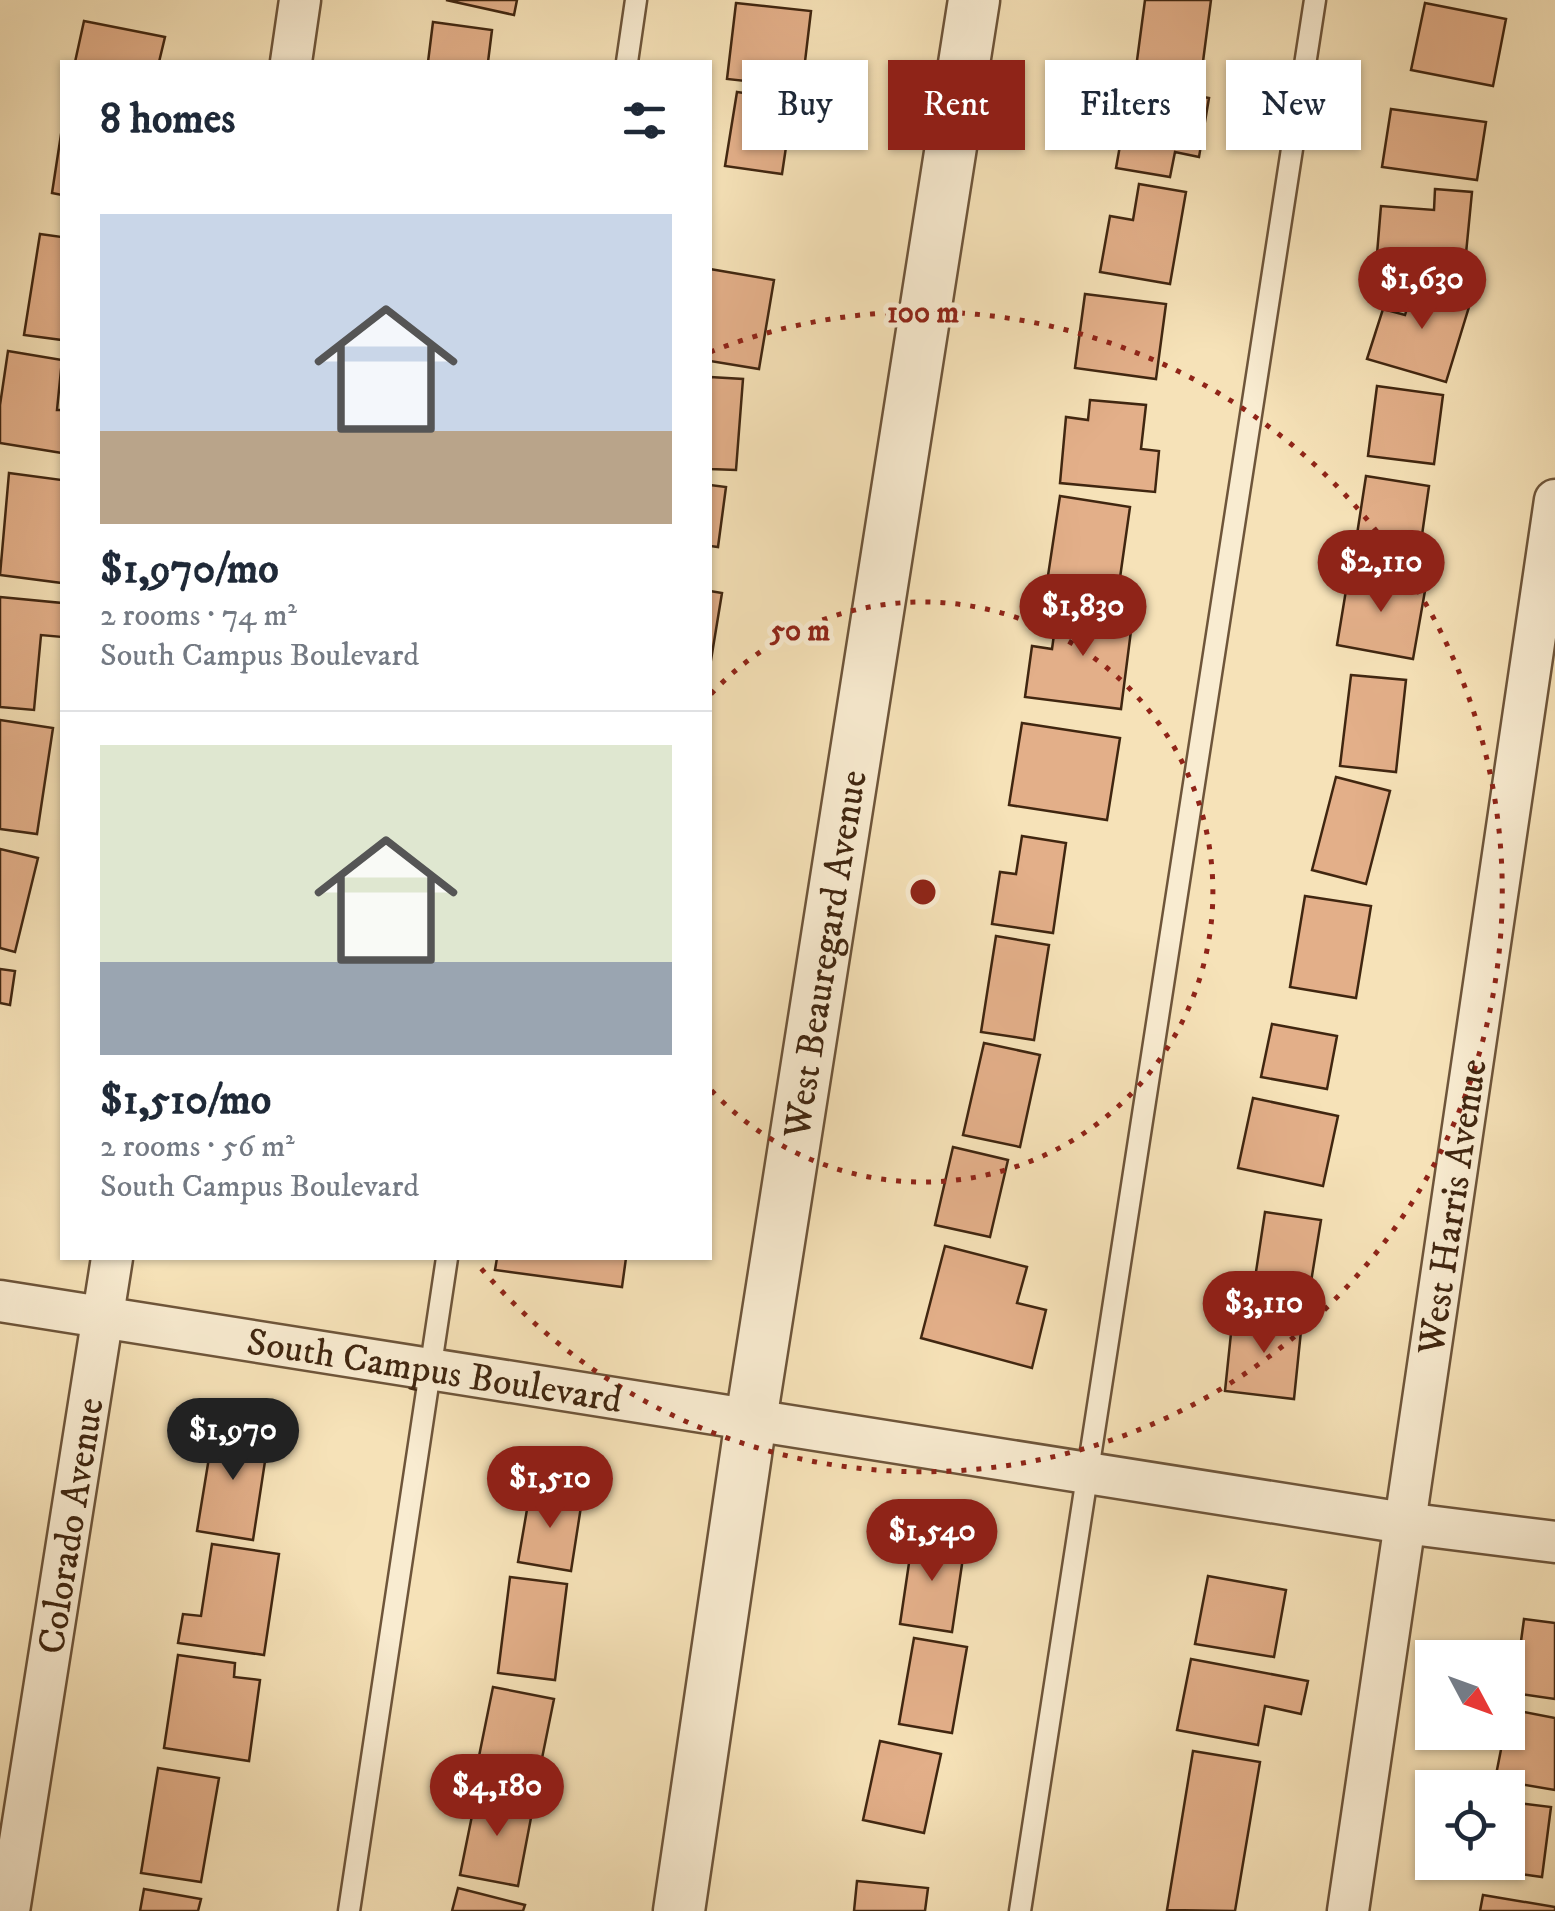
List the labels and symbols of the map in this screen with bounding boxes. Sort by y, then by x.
pin: $1,630 [1341,247,1503,332]
text: 100 m [887,295,960,332]
pin: $2,110 [1300,530,1462,615]
pin: $1,830 [1002,574,1164,659]
text: 50 m [769,613,830,650]
street label: West Beauregard Avenue [773,767,879,1142]
centre of rings [905,874,941,910]
street label: West Harris Avenue [1408,1056,1499,1359]
pin: $3,110 [1183,1271,1345,1356]
street label: South Campus Boulevard [243,1318,625,1425]
street label: Colorado Avenue [28,1395,116,1658]
pin: $1,970 [152,1398,314,1483]
pin: $1,510 [469,1446,631,1531]
pin: $1,540 [851,1499,1013,1584]
north arrow [1415,1640,1525,1750]
pin: $4,180 [416,1754,578,1839]

